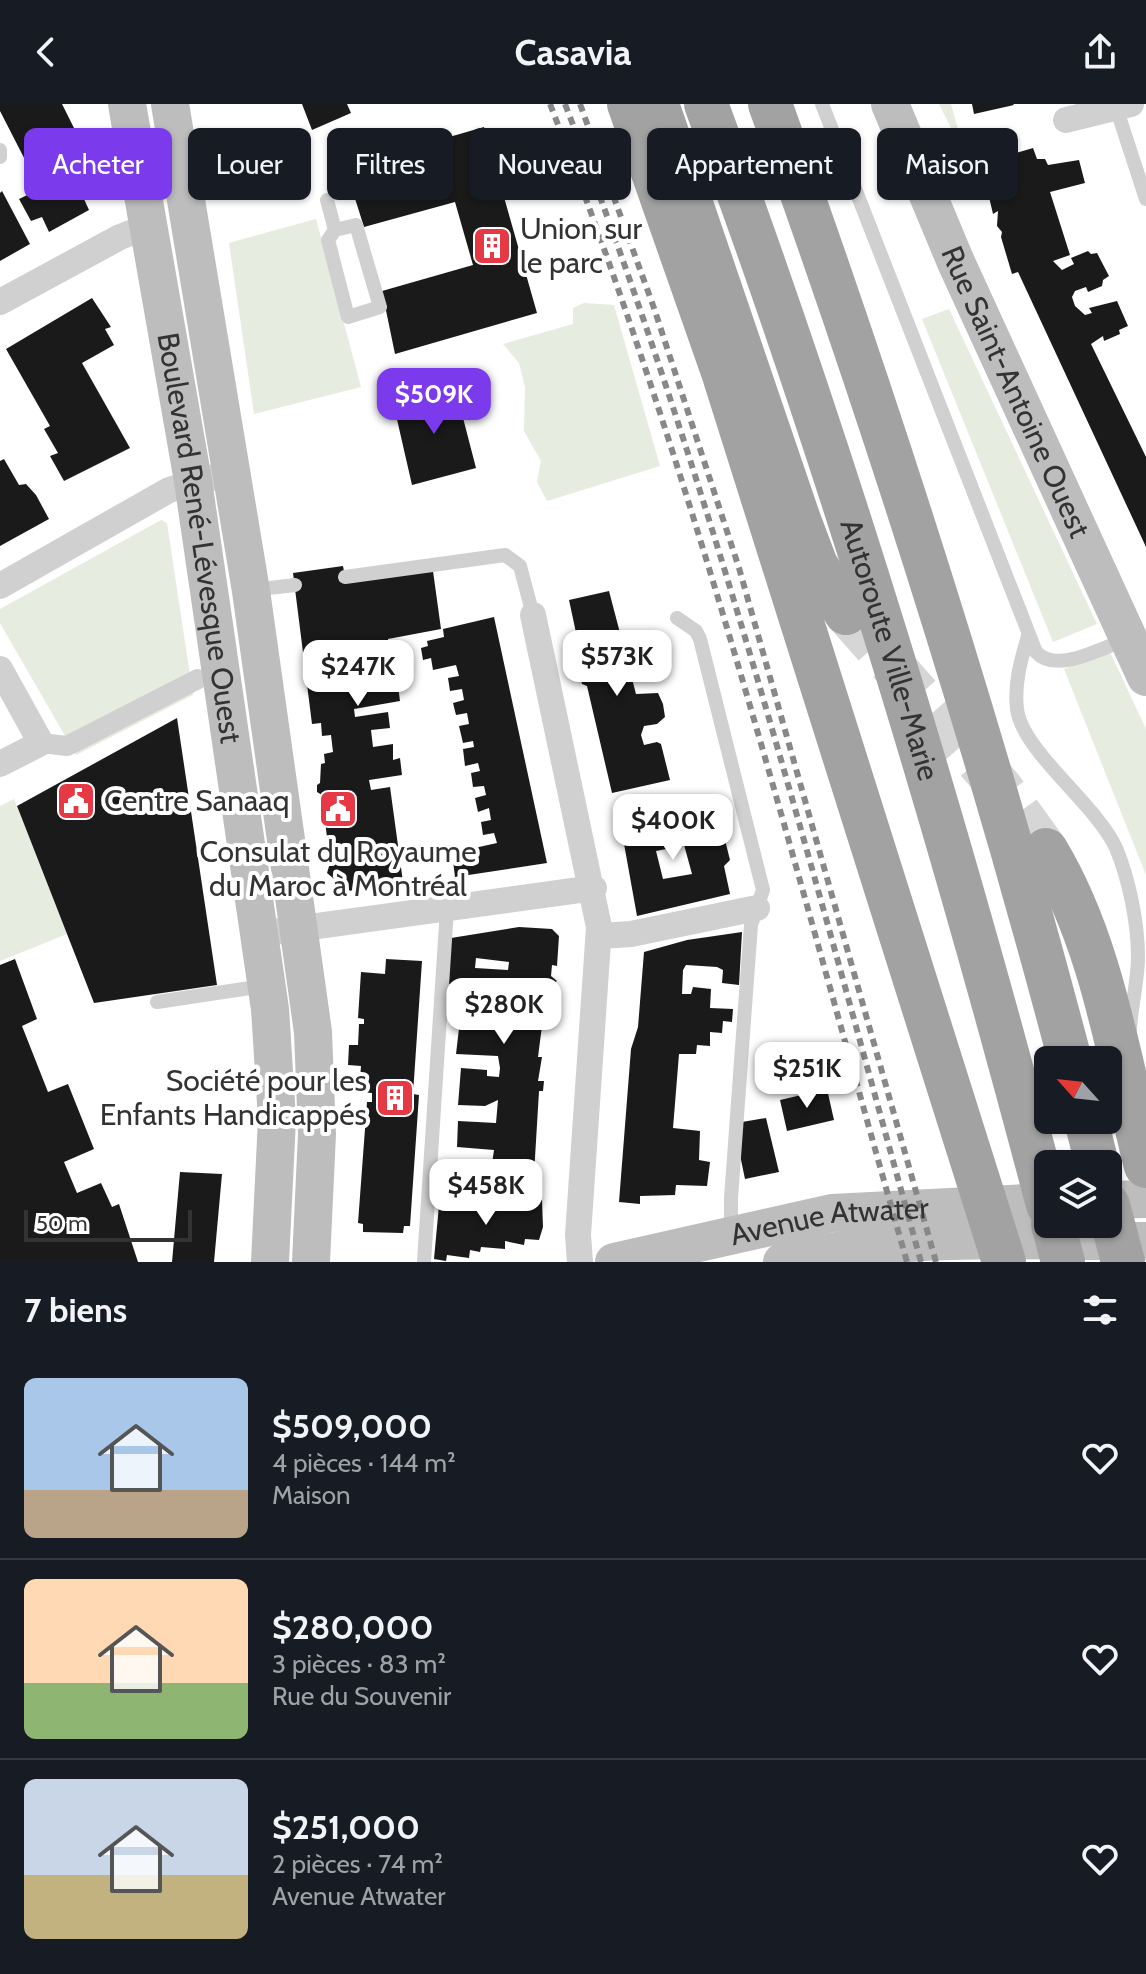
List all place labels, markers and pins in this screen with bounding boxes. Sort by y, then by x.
place label: Union sur le parc [520,210,643,281]
building icon: Union sur le parc [471,225,513,267]
pin: $509K [378,368,490,436]
pin: $573K [561,630,673,698]
pin: $247K [302,640,414,708]
public building icon: Centre Sanaaq [55,780,97,822]
place label: Centre Sanaaq [104,782,289,819]
public building icon: Consulat du Royaume du Maroc à Montréal [317,788,359,830]
pin: $400K [617,794,729,862]
place label: Consulat du Royaume du Maroc à Montréal [199,833,477,904]
pin: $280K [448,978,560,1046]
pin: $251K [751,1042,863,1110]
place label: Société pour les Enfants Handicappés [100,1062,367,1133]
building icon: Société pour les Enfants Handicappés [374,1077,416,1119]
pin: $458K [430,1159,542,1227]

